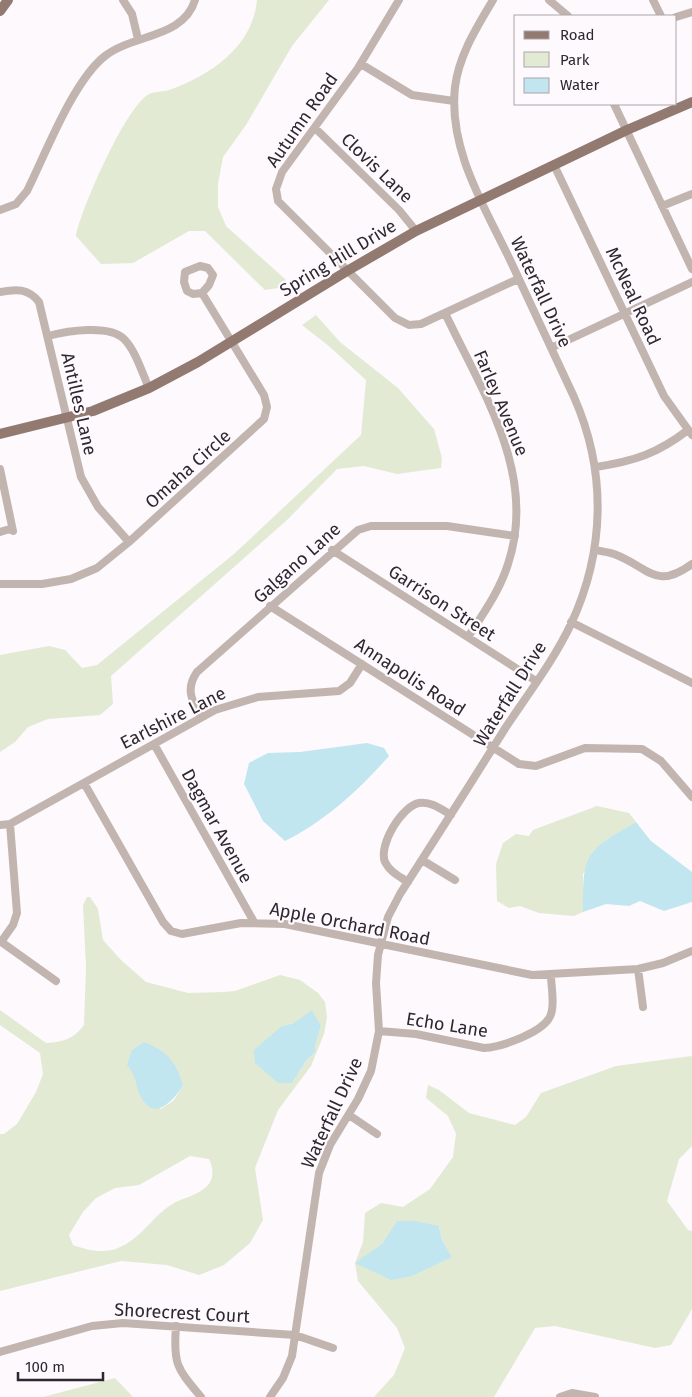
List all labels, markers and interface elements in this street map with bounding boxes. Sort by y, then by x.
legend [514,15,677,105]
text: Road [560,26,595,44]
text: Park [560,51,590,69]
street label: Autumn Road [261,69,343,171]
text: Water [560,76,599,94]
street label: Clovis Lane [336,128,418,208]
street label: Spring Hill Drive [276,215,400,301]
street label: Waterfall Drive [506,233,576,351]
street label: McNeal Road [601,243,665,349]
street label: Farley Avenue [469,347,533,459]
street label: Antilles Lane [56,350,102,458]
street label: Omaha Circle [141,425,235,513]
street label: Galgano Lane [249,518,345,608]
street label: Garrison Street [384,560,500,646]
street label: Annapolis Road [351,633,469,721]
street label: Waterfall Drive [469,637,551,751]
street label: Earlshire Lane [117,682,229,754]
street label: Dagmar Avenue [177,765,257,887]
street label: Apple Orchard Road [268,898,432,950]
street label: Echo Lane [404,1008,490,1042]
street label: Waterfall Drive [297,1054,367,1172]
street label: Shorecrest Court [114,1298,251,1328]
scale bar [18,1350,102,1382]
text: 100 m [25,1358,65,1376]

